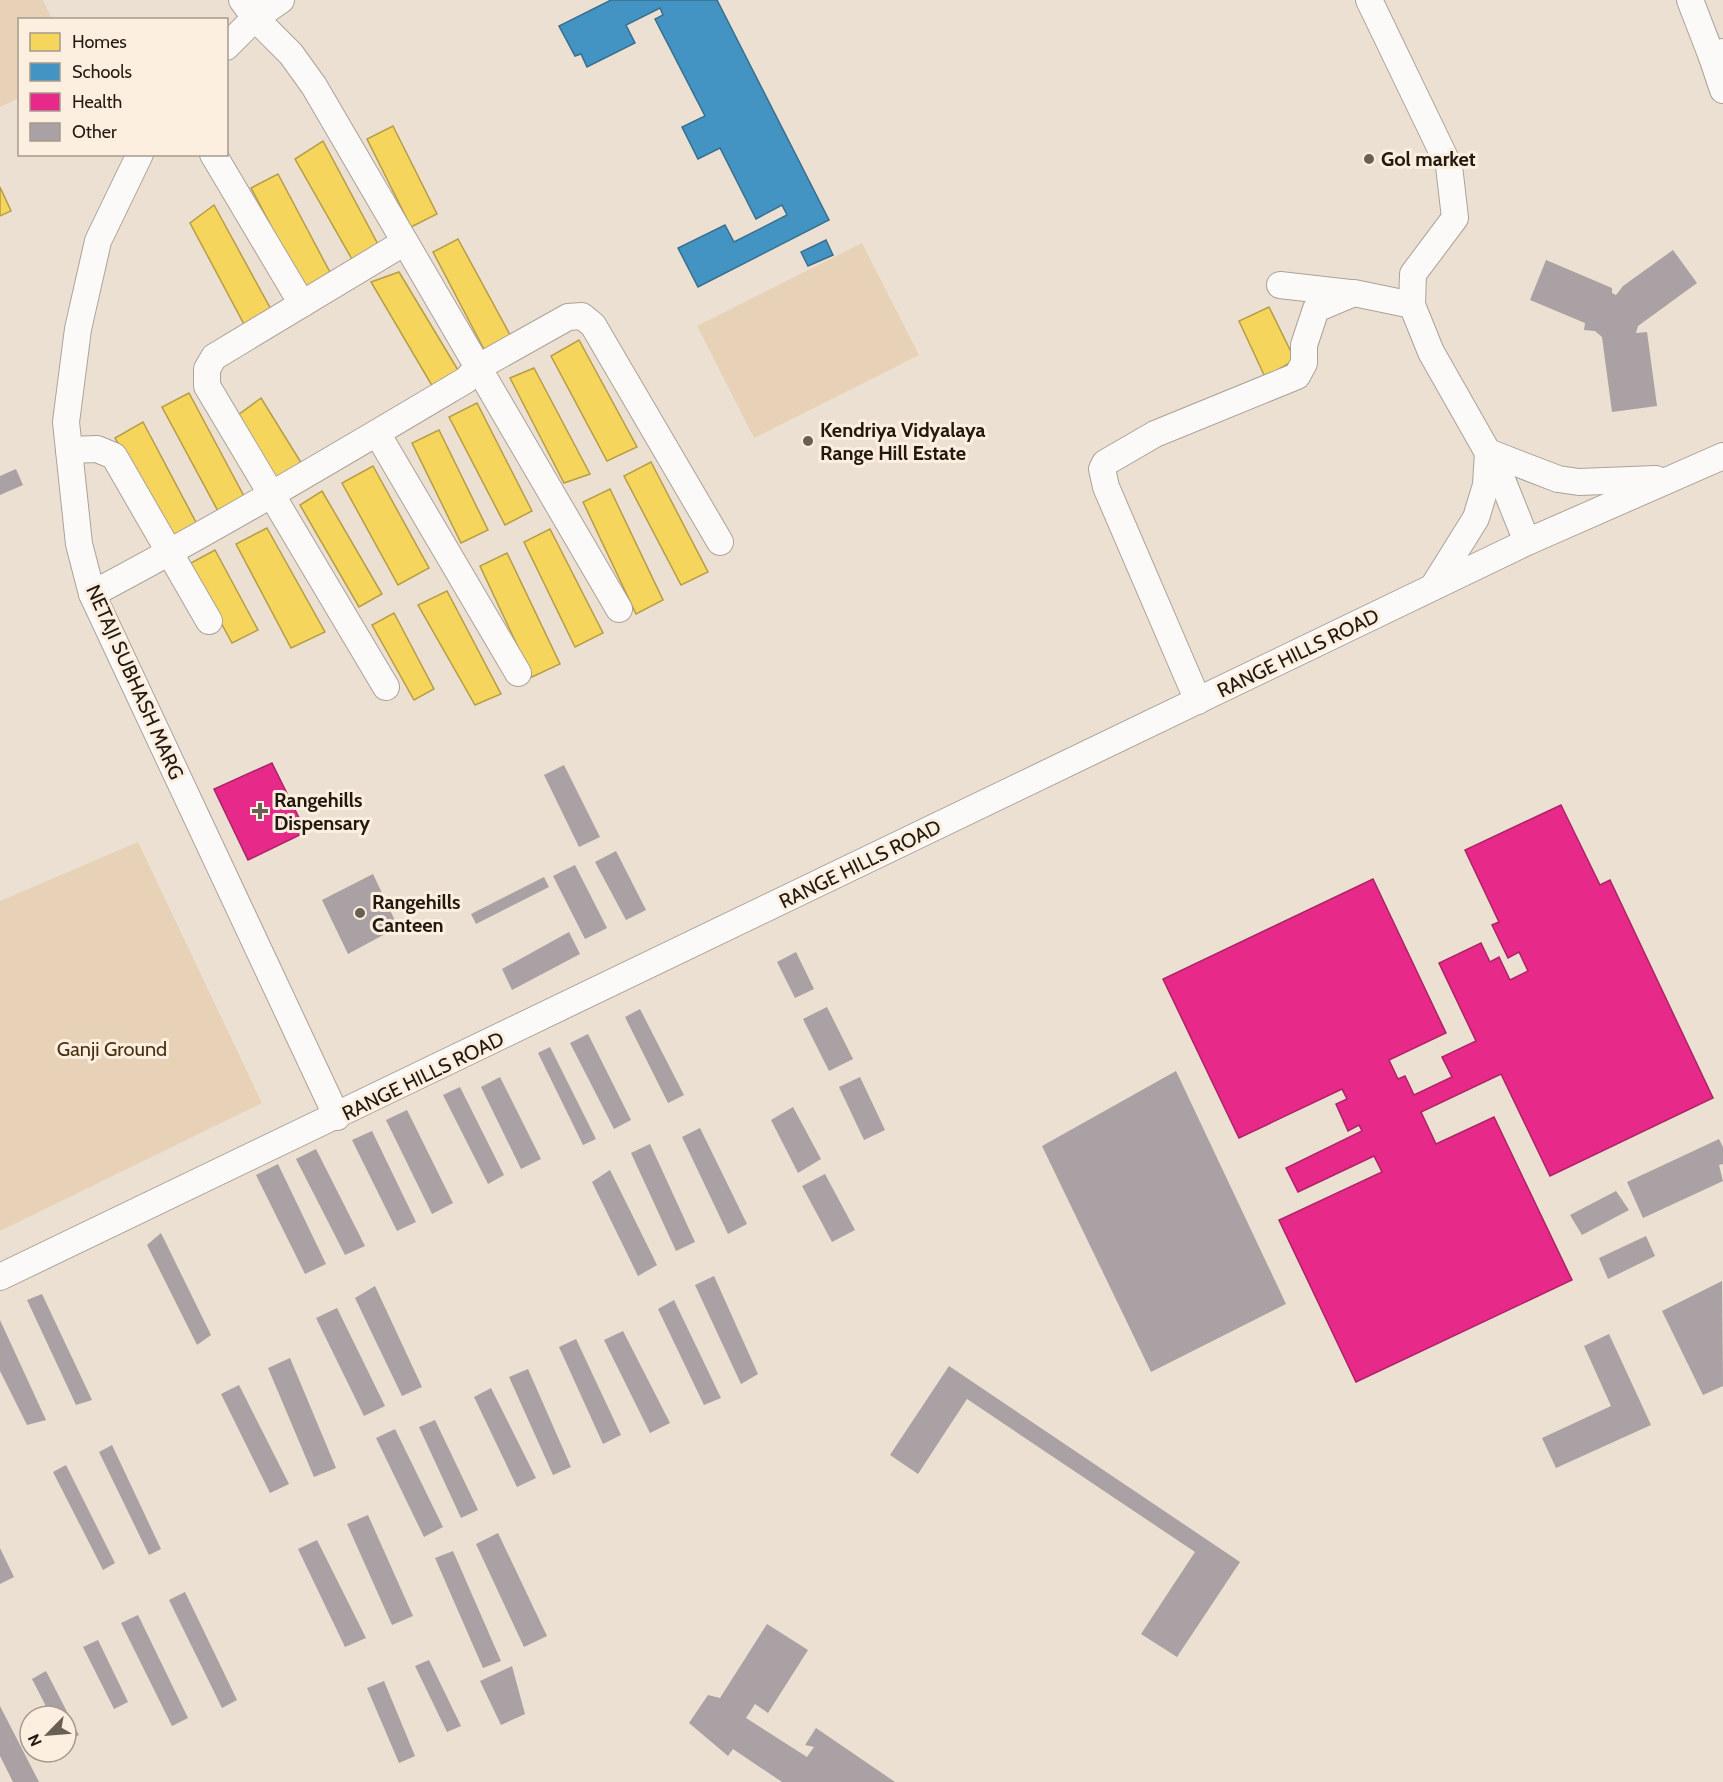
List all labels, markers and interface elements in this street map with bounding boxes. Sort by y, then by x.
legend [18,18,228,156]
text: Homes [72,31,127,53]
text: Schools [72,61,132,83]
text: Health [72,91,122,113]
text: Other [72,121,117,143]
place label: Gol market [1381,147,1476,171]
marker: Gol market [1362,152,1376,166]
place label: Kendriya Vidyalaya Range Hill Estate [820,418,986,465]
marker: Kendriya Vidyalaya Range Hill Estate [801,434,815,448]
street label: NETAJI SUBHASH MARG [81,581,189,783]
street label: RANGE HILLS ROAD [1213,603,1383,703]
place label: Rangehills Dispensary [274,788,370,835]
marker: Rangehills Dispensary [251,802,269,820]
street label: RANGE HILLS ROAD [775,814,945,914]
place label: Rangehills Canteen [372,890,460,937]
marker: Rangehills Canteen [353,906,367,920]
street label: RANGE HILLS ROAD [338,1026,508,1126]
park label: Ganji Ground [57,1037,167,1061]
north arrow [18,1704,78,1764]
text: N [24,1731,46,1749]

